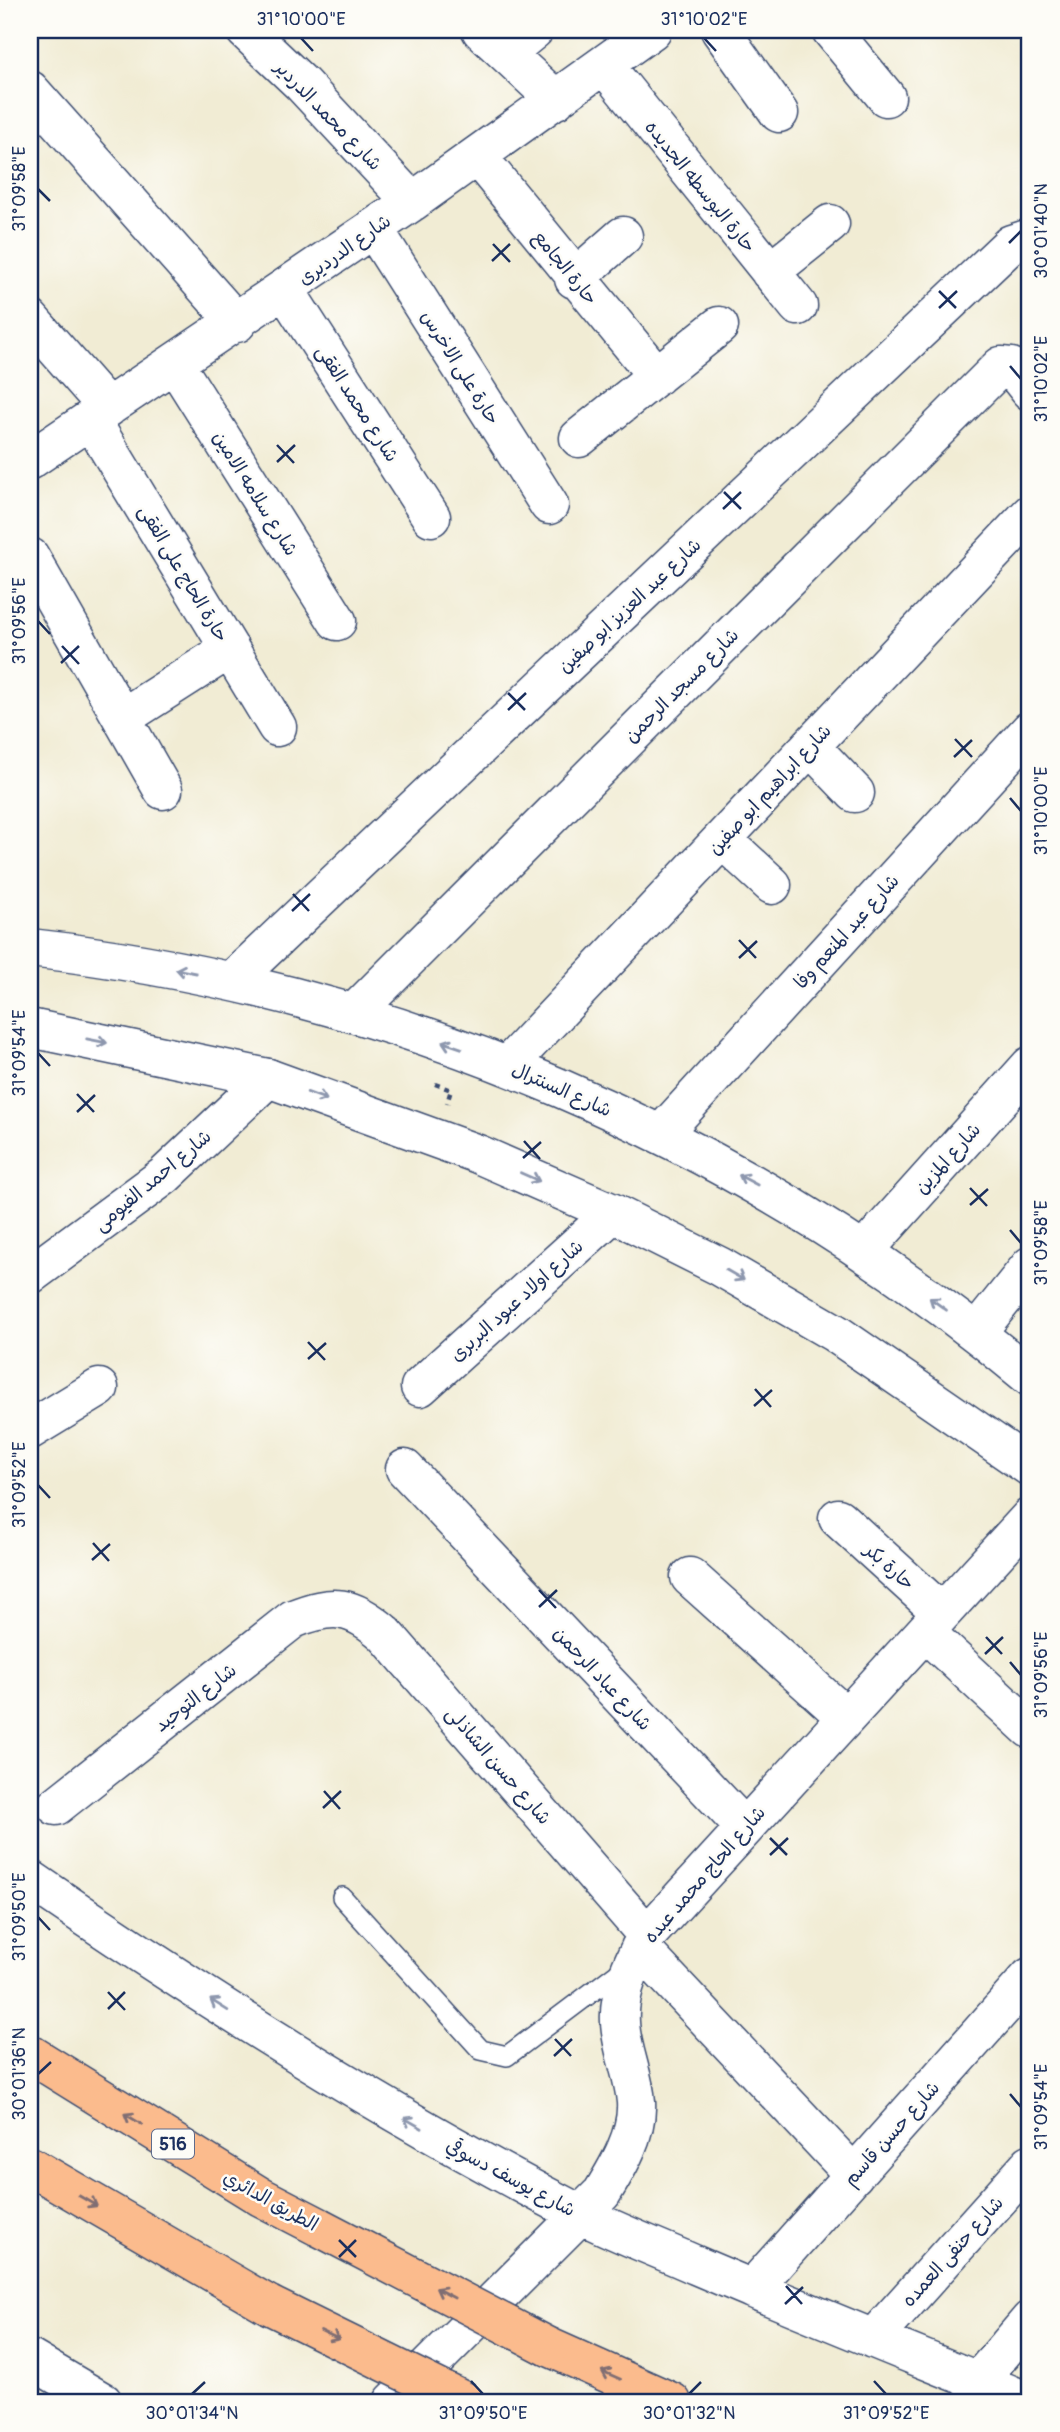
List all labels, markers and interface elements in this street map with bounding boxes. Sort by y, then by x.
text: 31°10'00"E [256,8,346,31]
text: 31°10'02"E [661,8,747,31]
street label: شارع محمد الدردير [268,54,387,176]
street label: حارة البوسطه الجديده [639,116,761,258]
text: 31°09'58"E [8,146,31,232]
text: 30°01'40"N [1030,183,1053,279]
street label: شارع الدرديرى [293,209,396,291]
street label: حارة الجامع [527,225,603,310]
street label: حارة على الاخرس [415,306,505,429]
text: 31°10'02"E [1030,336,1053,422]
street label: شارع محمد الفقى [310,340,404,467]
street label: شارع سلامه الامين [206,427,303,561]
street label: حارة الحاج على الفقى [133,501,234,646]
street label: شارع عبد العزيز ابو صفين [553,533,707,679]
text: 31°09'56"E [8,578,31,665]
street label: شارع مسجد الرحمن [619,623,745,749]
street label: شارع ابراهيم ابو صفين [703,719,838,861]
text: 31°10'00"E [1030,766,1053,856]
street label: شارع عبد المنعم وفا [789,869,906,995]
one-way arrow [175,964,198,978]
text: 31°09'54"E [8,1010,31,1096]
one-way arrow [85,1034,108,1048]
one-way arrow [442,1038,464,1050]
street label: شارع السنترال [508,1057,615,1123]
one-way arrow [306,1090,328,1103]
street label: شارع المزين [909,1118,987,1200]
street label: شارع احمد الفيومى [89,1125,217,1238]
one-way arrow [519,1171,540,1184]
one-way arrow [738,1172,759,1186]
text: 31°09'58"E [1030,1200,1053,1286]
street label: شارع اولاد عبود البربرى [445,1234,589,1368]
one-way arrow [724,1268,744,1282]
one-way arrow [929,1297,948,1311]
text: 31°09'52"E [8,1442,31,1528]
street label: حارة بكر [858,1537,919,1596]
street label: شارع عباد الرحمن [547,1622,657,1737]
text: 31°09'56"E [1030,1632,1053,1719]
street label: شارع التوحيد [150,1658,242,1738]
street label: شارع حسن الشاذلى [440,1702,556,1830]
street label: شارع الحاج محمد عبده [639,1801,772,1949]
text: 31°09'50"E [8,1873,31,1961]
one-way arrow [209,1998,229,2012]
text: 30°01'36"N [8,2027,31,2121]
text: 31°09'54"E [1030,2064,1053,2150]
street label: شارع حسن قاسم [838,2076,947,2192]
one-way arrow [124,2112,144,2126]
one-way arrow [404,2116,424,2130]
road number: 516 [152,2130,194,2158]
street label: شارع يوسف دسوقي [441,2133,580,2223]
street label: الطريق الدائري [218,2165,322,2239]
street label: شارع حنفى العمده [897,2191,1010,2313]
one-way arrow [78,2194,98,2208]
one-way arrow [435,2286,456,2299]
one-way arrow [319,2329,340,2343]
one-way arrow [601,2368,622,2381]
text: 30°01'34"N [145,2402,239,2425]
text: 31°09'50"E [439,2402,527,2425]
text: 30°01'32"N [643,2402,735,2425]
text: 31°09'52"E [843,2402,929,2425]

